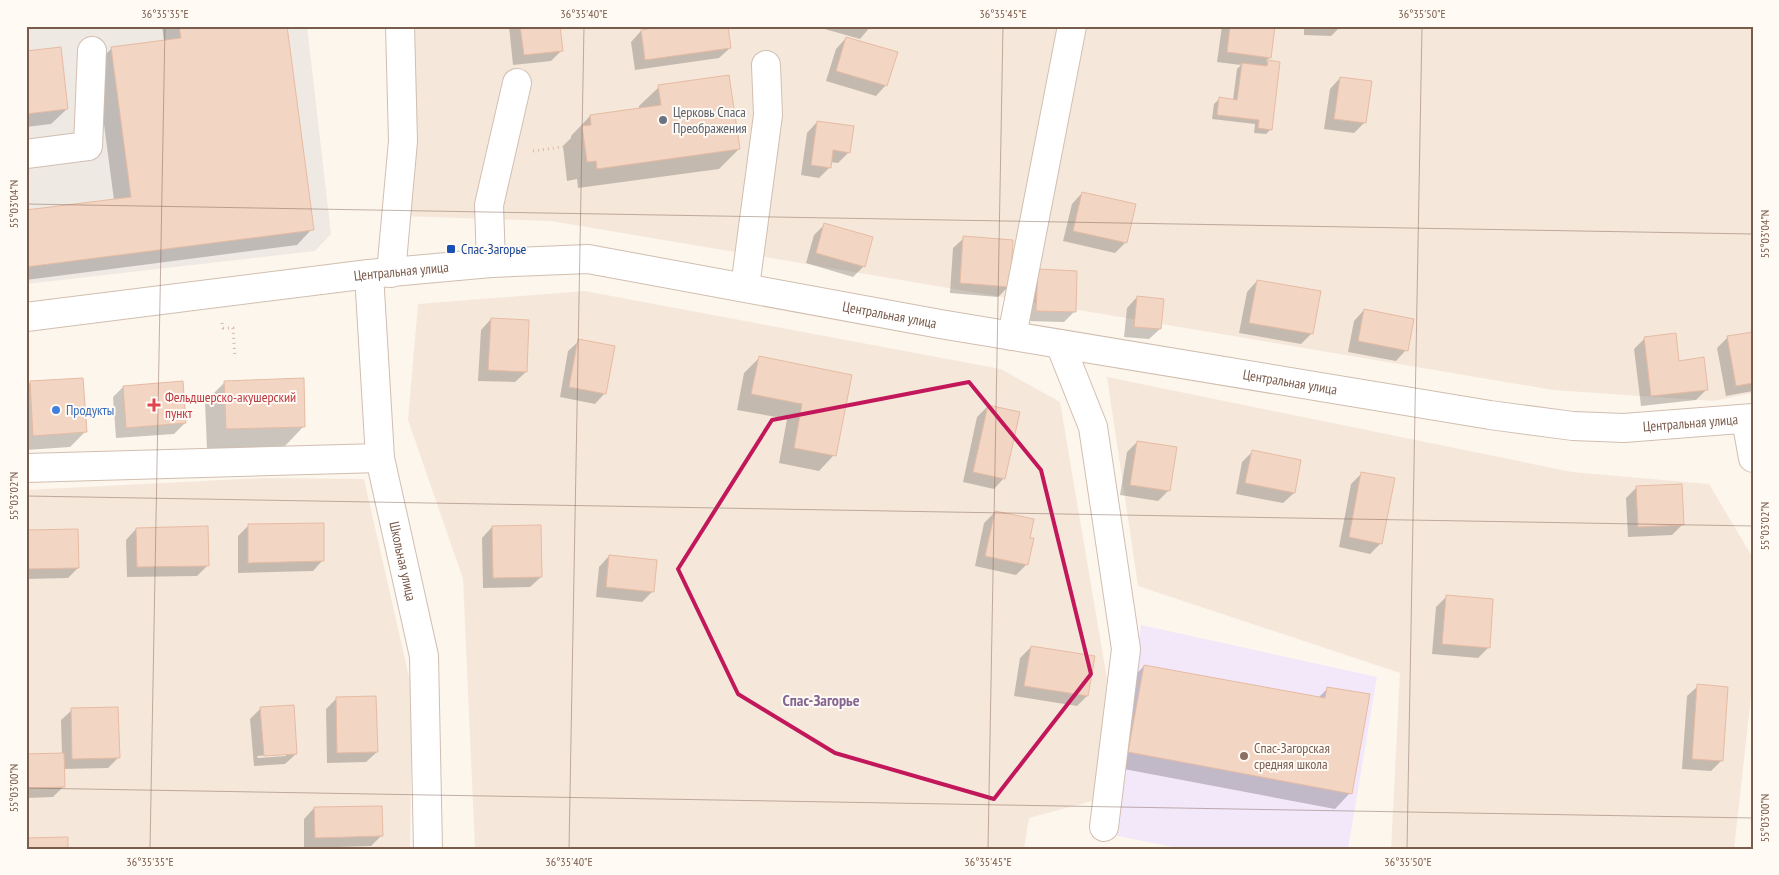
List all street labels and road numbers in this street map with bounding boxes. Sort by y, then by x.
street label: Центральная улица [353,258,449,285]
street label: Центральная улица [841,297,938,332]
street label: Центральная улица [1242,365,1339,399]
street label: Центральная улица [1642,410,1739,436]
street label: Школьная улица [385,520,420,603]

